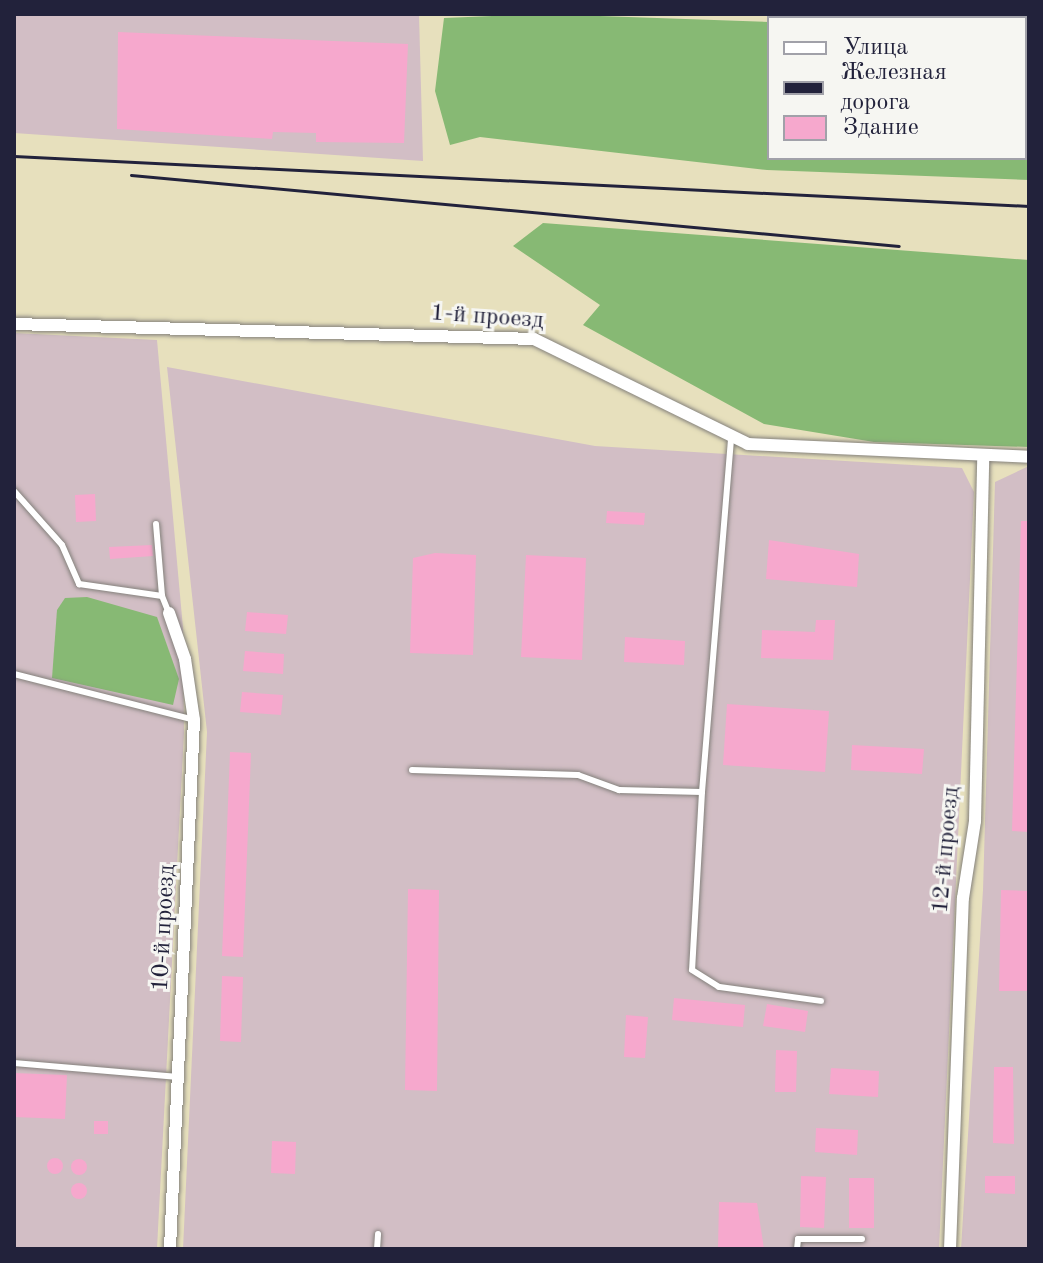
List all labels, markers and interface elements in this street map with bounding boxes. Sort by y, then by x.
legend [767,16,1027,160]
text: Улица [843,36,908,60]
text: Железная дорога [840,61,947,115]
text: Здание [843,116,919,140]
street label: 1-й проезд [430,300,544,336]
street label: 12-й проезд [927,785,967,915]
street label: 10-й проезд [147,864,183,992]

